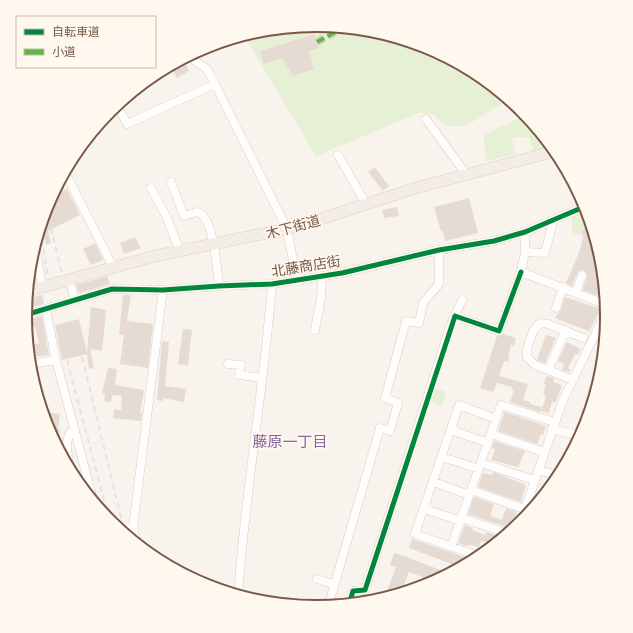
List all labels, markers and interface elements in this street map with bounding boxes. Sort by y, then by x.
legend [16,16,156,68]
text: 自転車道 [52,23,100,40]
text: 小道 [52,43,76,60]
street label: 木下街道 [263,210,323,244]
street label: 北藤商店街 [270,251,342,281]
district label: 藤原一丁目 [252,431,328,452]

